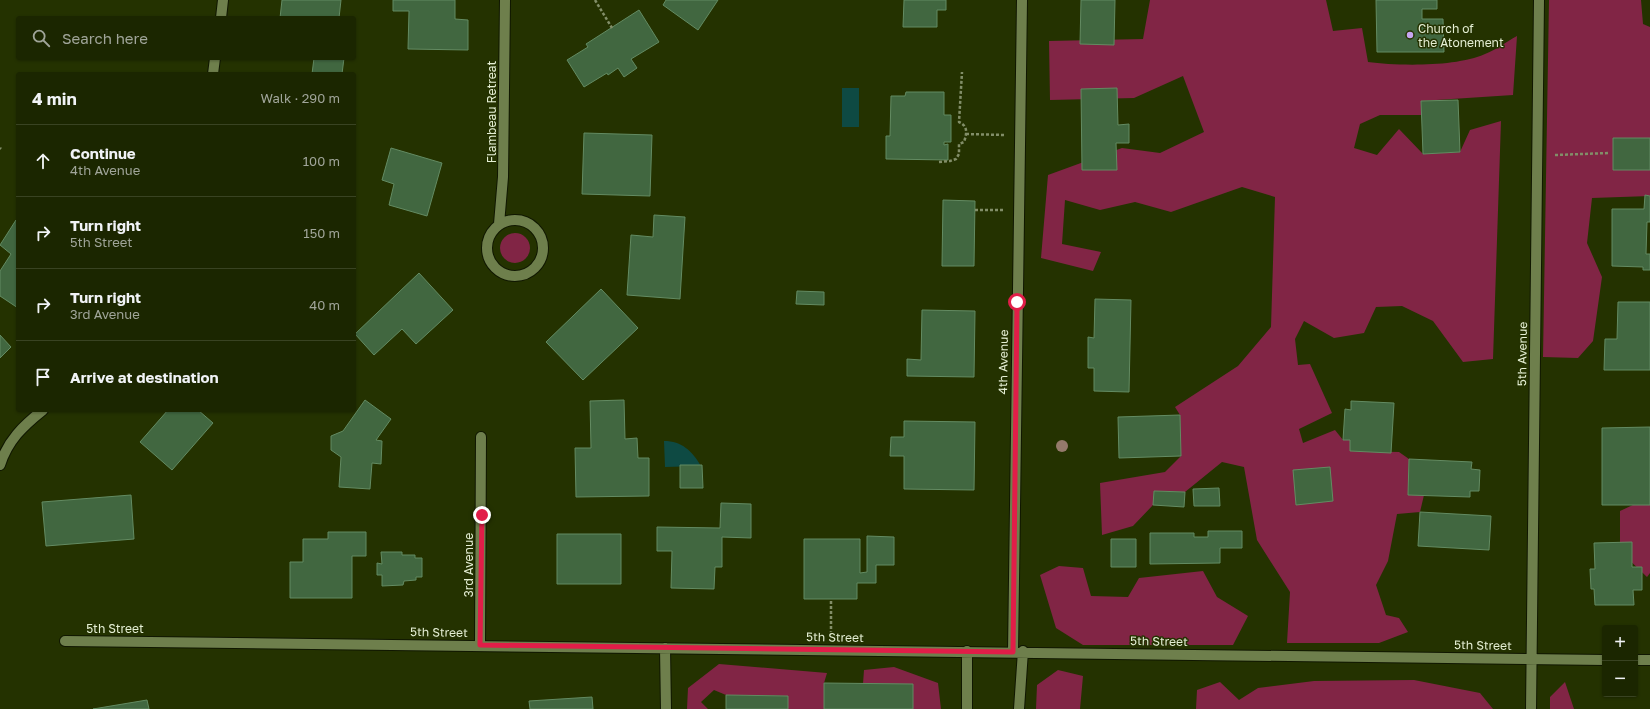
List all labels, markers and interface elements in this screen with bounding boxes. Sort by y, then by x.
search box [16,16,356,60]
place label: Church of the Atonement [1418,21,1504,50]
icon: search [30,27,52,49]
text: Search here [62,29,148,47]
marker: Church of the Atonement [1405,30,1415,40]
street label: Flambeau Retreat [484,61,499,163]
text: 4 min [32,88,77,109]
text: Walk · 290 m [261,90,340,106]
text: Continue [70,144,136,162]
icon: ahead [32,150,54,172]
text: 100 m [303,153,340,169]
text: 4th Avenue [70,162,140,178]
text: Turn right [70,216,141,234]
icon: right [32,222,54,244]
text: 150 m [303,225,340,241]
text: 5th Street [70,234,132,250]
text: Turn right [70,288,141,306]
route start [1008,293,1026,311]
icon: right [32,294,54,316]
text: 40 m [309,297,340,313]
text: 3rd Avenue [70,306,140,322]
street label: 5th Avenue [1514,322,1530,386]
street label: 4th Avenue [995,329,1011,395]
icon: arrive [32,366,54,388]
text: Arrive at destination [70,368,219,386]
route end [473,506,491,524]
street label: 3rd Avenue [461,533,476,597]
street label: 5th Street [86,621,144,636]
street label: 5th Street [410,624,468,640]
map controls [1602,625,1638,697]
button: + [1602,625,1638,661]
street label: 5th Street [806,629,864,645]
street label: 5th Street [1130,633,1188,649]
street label: 5th Street [1454,637,1512,653]
button: − [1602,661,1638,697]

